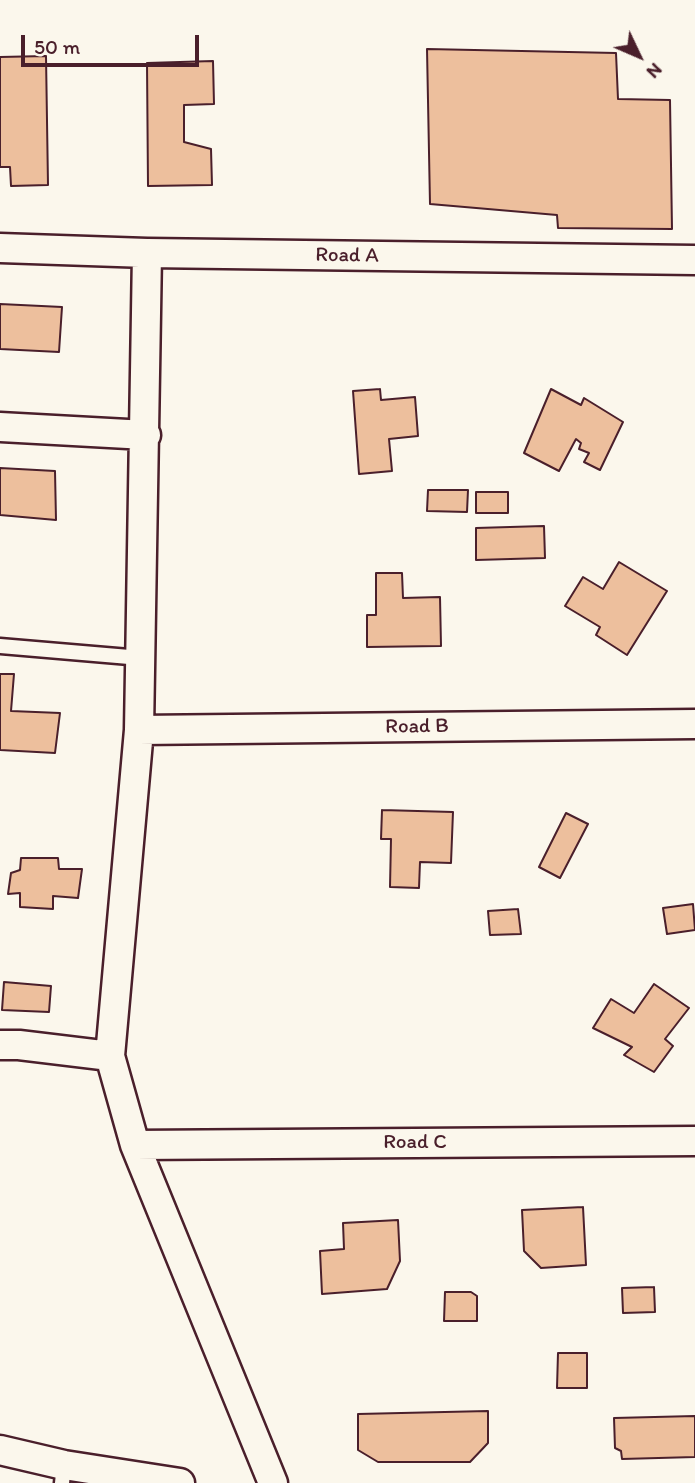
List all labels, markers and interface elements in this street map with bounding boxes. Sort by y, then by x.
scale bar [24,21,203,65]
north arrow [604,21,674,91]
text: 50 m [34,34,80,59]
text: N [642,58,667,84]
street label: Road A [315,243,379,269]
street label: Road B [385,714,449,740]
street label: Road C [383,1130,447,1156]

